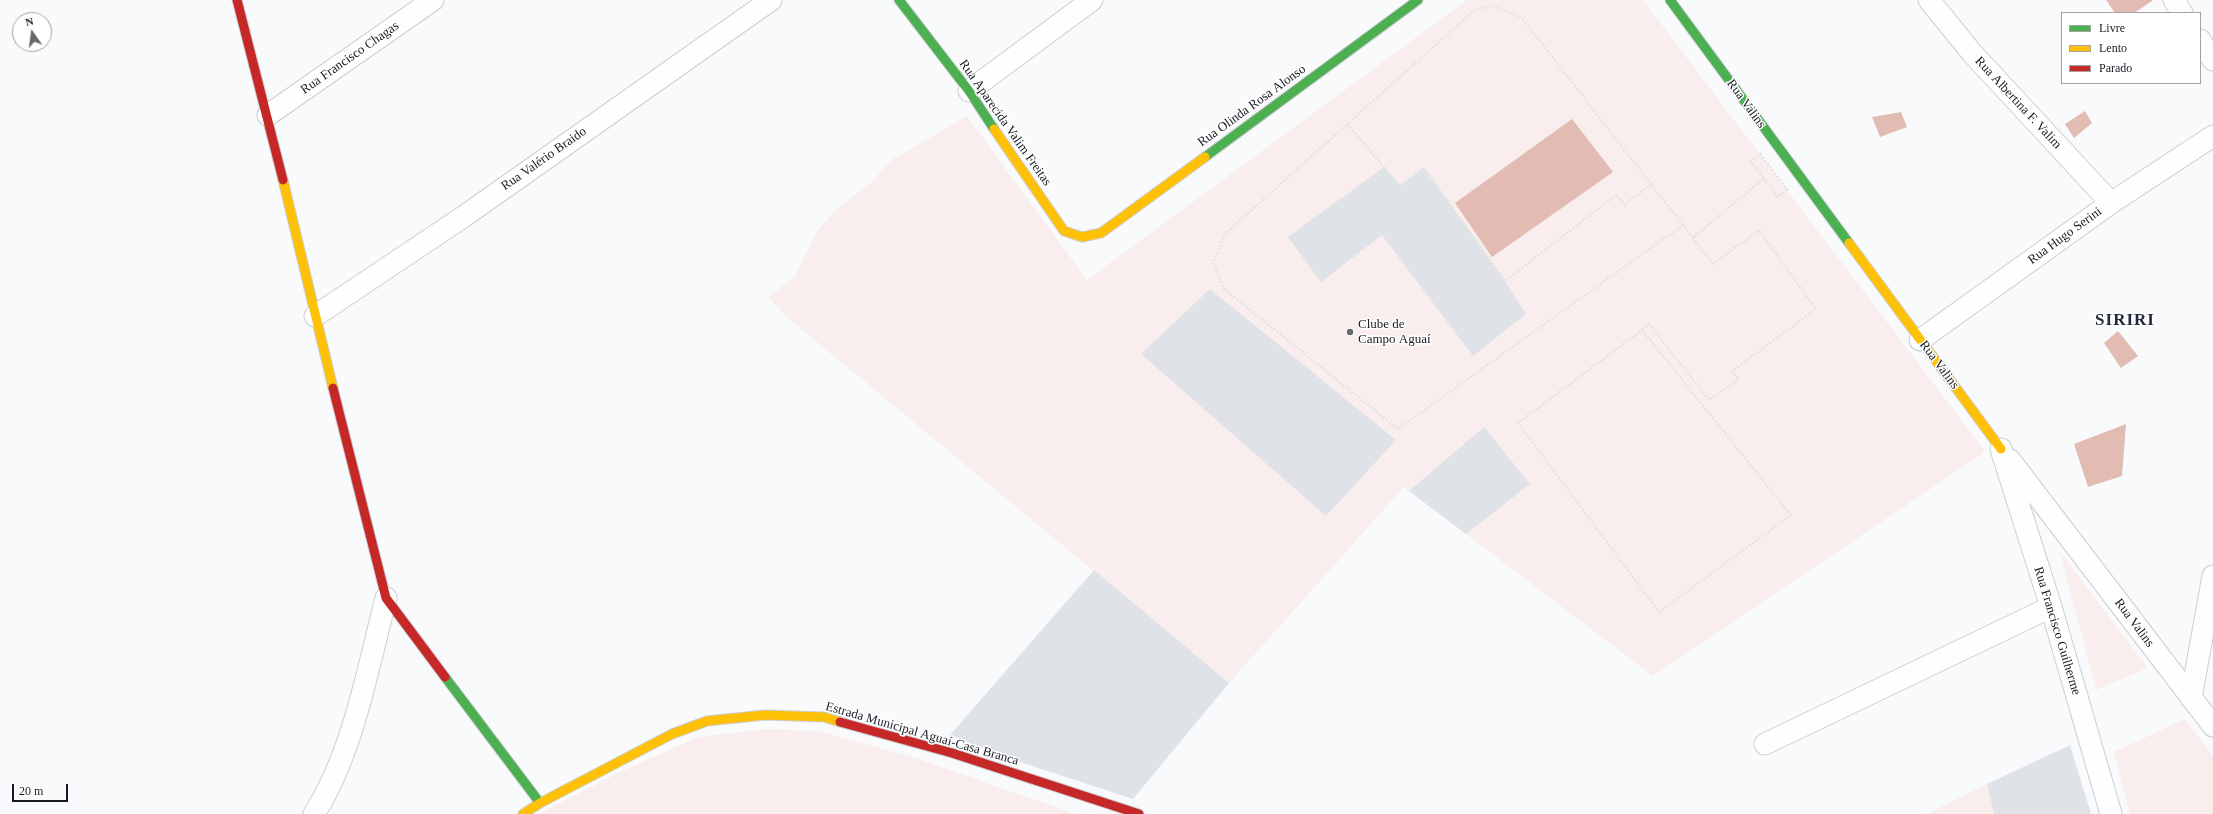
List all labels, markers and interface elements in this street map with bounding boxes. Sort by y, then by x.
north arrow [12,12,52,52]
legend [2061,12,2201,84]
text: N [24,15,35,28]
street label: Rua Francisco Chagas [298,18,402,98]
text: Livre [2099,21,2125,35]
text: Lento [2099,41,2127,55]
street label: Rua Albertina F. Valim [1971,54,2065,152]
street label: Rua Aparecida Valim Freitas [955,57,1055,189]
text: Parado [2099,61,2132,75]
street label: Rua Olinda Rosa Alonso [1195,62,1309,150]
street label: Rua Valins [1723,76,1769,132]
street label: Rua Valério Braido [498,124,590,194]
street label: Rua Hugo Serini [2025,204,2105,268]
district label: SIRIRI [2095,311,2155,331]
place label: Clube de Campo Aguaí [1358,317,1431,348]
marker: Clube de Campo Aguaí [1345,327,1355,337]
street label: Rua Valins [1916,338,1962,392]
street label: Rua Francisco Guilherme [2030,565,2084,697]
street label: Rua Valins [2111,596,2157,650]
street label: Estrada Municipal Aguaí-Casa Branca [824,699,1020,769]
scale bar [14,776,70,802]
text: 20 m [19,784,43,798]

